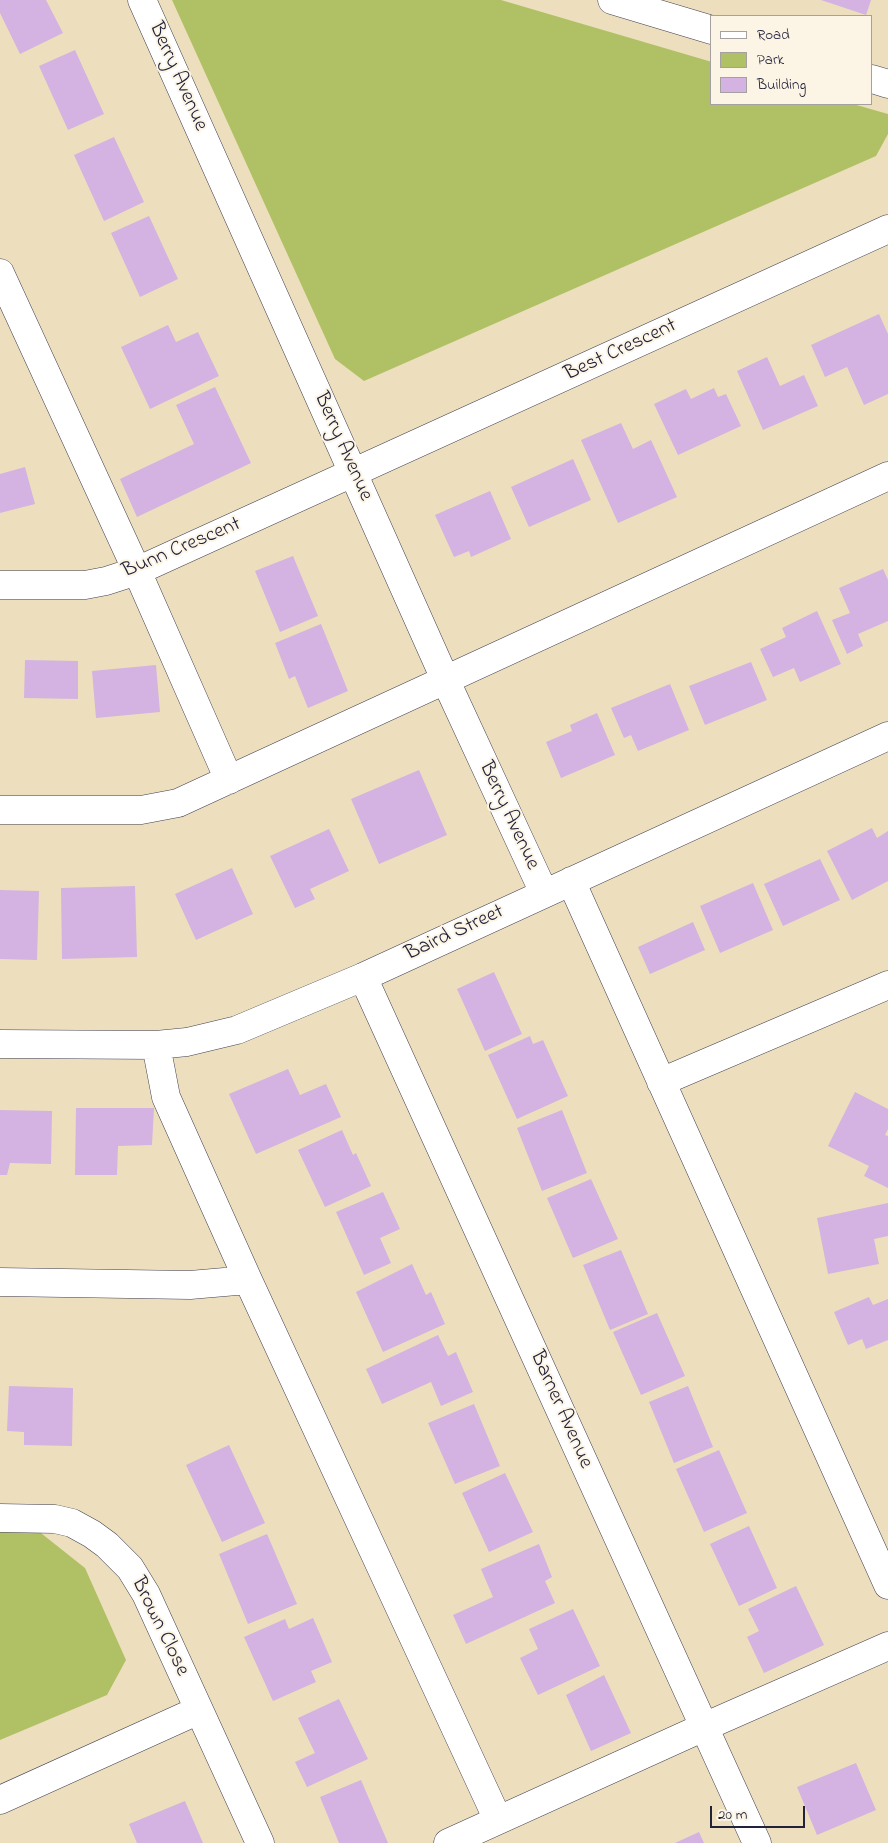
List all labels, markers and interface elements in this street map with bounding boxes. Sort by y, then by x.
legend [710,15,873,105]
street label: Berry Avenue [142,19,212,135]
text: Road [757,24,790,46]
text: Park [757,49,784,71]
text: Building [757,74,806,96]
street label: Best Crescent [561,314,681,388]
street label: Berry Avenue [307,389,377,505]
street label: Bunn Crescent [119,513,245,585]
street label: Berry Avenue [472,758,544,874]
street label: Baird Street [402,900,508,968]
street label: Barner Avenue [523,1347,597,1473]
street label: Brown Close [124,1573,194,1681]
scale bar [713,1796,808,1828]
text: 20 m [718,1804,747,1826]

